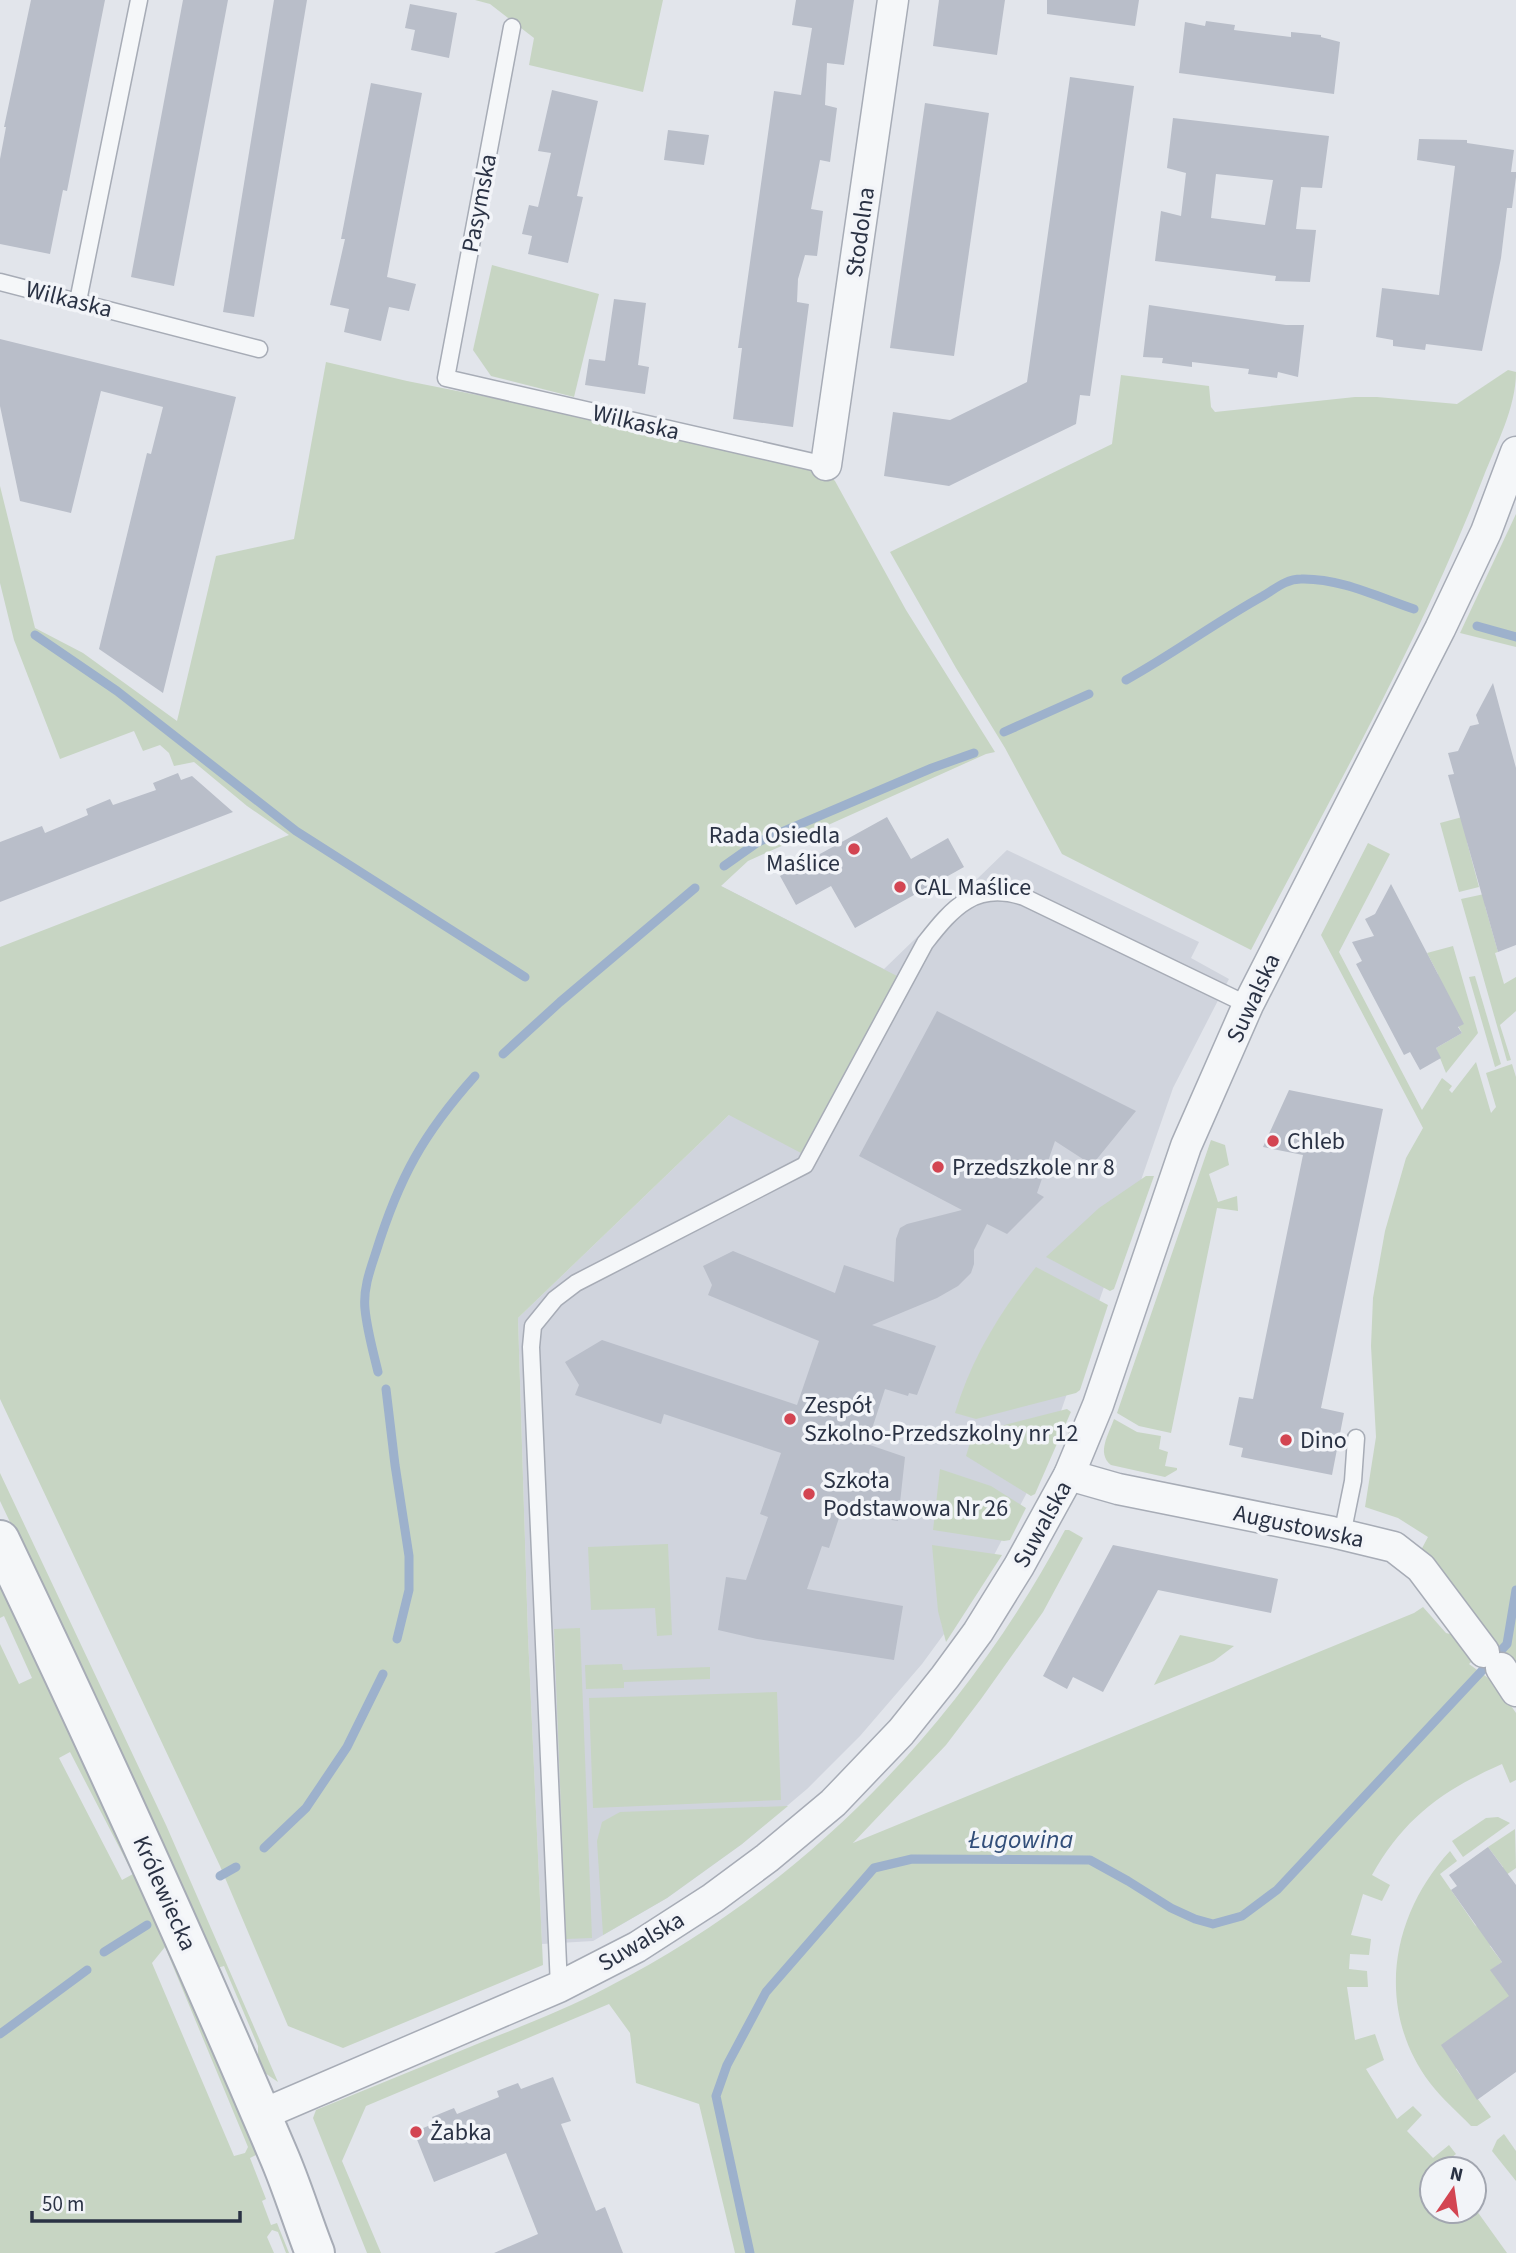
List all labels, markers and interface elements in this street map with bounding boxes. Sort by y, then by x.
street label: Pasymska [453,151,506,255]
street label: Stodolna [837,185,884,279]
street label: Wilkaska [22,272,116,327]
street label: Wilkaska [589,395,683,449]
place label: Rada Osiedla Maślice [709,818,840,881]
marker: Rada Osiedla Maślice [846,841,862,857]
place label: CAL Maślice [914,870,1031,905]
marker: CAL Maślice [892,879,908,895]
street label: Suwalska [1218,948,1289,1049]
place label: Chleb [1287,1124,1345,1159]
marker: Chleb [1265,1133,1281,1149]
place label: Przedszkole nr 8 [952,1150,1115,1185]
marker: Przedszkole nr 8 [930,1159,946,1175]
place label: Zespół Szkolno-Przedszkolny nr 12 [804,1388,1078,1451]
marker: Zespół Szkolno-Przedszkolny nr 12 [782,1411,798,1427]
place label: Dino [1300,1423,1347,1458]
marker: Dino [1278,1432,1294,1448]
place label: Szkoła Podstawowa Nr 26 [823,1463,1008,1526]
street label: Suwalska [1004,1474,1081,1574]
marker: Szkoła Podstawowa Nr 26 [801,1486,817,1502]
street label: Augustowska [1230,1496,1367,1557]
water label: Ługowina [968,1821,1073,1858]
street label: Królewiecka [124,1830,206,1956]
street label: Suwalska [591,1903,691,1980]
place label: Żabka [430,2115,492,2150]
marker: Żabka [408,2124,424,2140]
north arrow [1418,2155,1488,2225]
text: N [1447,2160,1466,2189]
scale bar [32,2180,240,2224]
text: 50 m [42,2189,84,2219]

